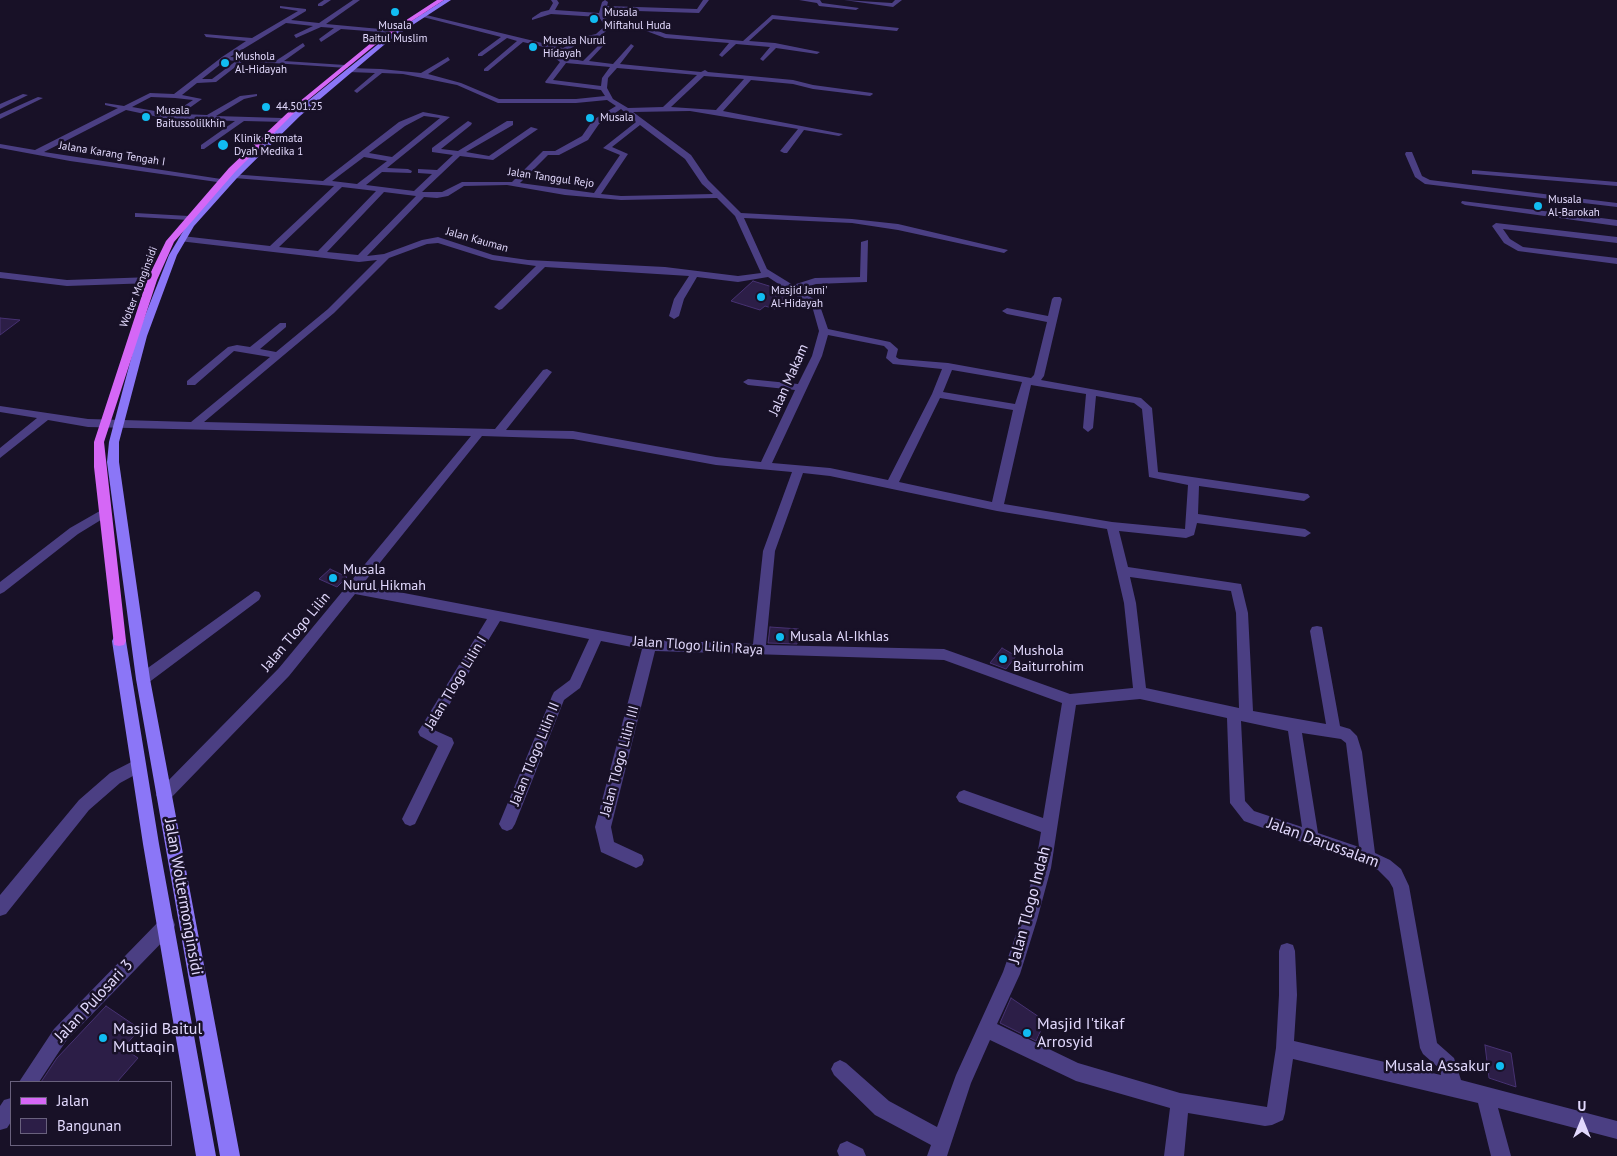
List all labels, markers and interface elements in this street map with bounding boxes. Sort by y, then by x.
marker: Musala Baitul Muslim [389,6,401,18]
place label: Musala Miftahul Huda [604,6,671,32]
marker: Musala Miftahul Huda [588,13,600,25]
place label: Musala Baitul Muslim [363,19,427,45]
place label: Musala Nurul Hidayah [543,34,606,60]
marker: Musala Nurul Hidayah [527,41,539,53]
place label: Mushola Al-Hidayah [235,50,287,76]
marker: Mushola Al-Hidayah [219,57,231,69]
place label: 44.501.25 [276,100,323,114]
marker: 44.501.25 [260,101,272,113]
place label: Musala Baitussolilkhin [156,104,225,130]
marker: Musala Baitussolilkhin [140,111,152,123]
place label: Musala [600,111,633,125]
marker: Musala [584,112,596,124]
place label: Klinik Permata Dyah Medika 1 [234,132,303,158]
marker: Klinik Permata Dyah Medika 1 [216,138,230,152]
street label: Jalana Karang Tengah I [58,139,166,169]
street label: Jalan Tanggul Rejo [507,165,595,191]
place label: Musala Al-Barokah [1548,193,1600,219]
marker: Musala Al-Barokah [1532,200,1544,212]
street label: Jalan Kauman [444,225,510,255]
street label: Wolter Monginsidi [118,245,160,329]
place label: Masjid Jami' Al-Hidayah [771,284,827,310]
marker: Masjid Jami' Al-Hidayah [755,291,767,303]
street label: Jalan Makam [766,342,812,418]
place label: Musala Nurul Hikmah [343,562,426,594]
marker: Musala Nurul Hikmah [327,572,339,584]
street label: Jalan Tlogo Lilin [258,589,334,675]
place label: Musala Al-Ikhlas [790,629,889,645]
marker: Musala Al-Ikhlas [774,631,786,643]
street label: Jalan Tlogo Lilin I [422,633,490,733]
street label: Jalan Tlogo Lilin Raya [632,633,764,659]
place label: Mushola Baiturrohim [1013,643,1084,676]
marker: Mushola Baiturrohim [997,653,1009,665]
street label: Jalan Tlogo Lilin II [507,700,563,808]
street label: Jalan Tlogo Lilin III [597,704,643,818]
street label: Jalan Darussalam [1264,814,1382,872]
street label: Jalan Woltermonginsidi [160,817,206,977]
street label: Jalan Tlogo Indah [1005,844,1055,966]
street label: Jalan Pulosari 3 [51,956,137,1046]
place label: Masjid I'tikaf Arrosyid [1037,1014,1124,1052]
place label: Masjid Baitul Muttaqin [113,1019,202,1057]
marker: Masjid I'tikaf Arrosyid [1021,1027,1033,1039]
marker: Masjid Baitul Muttaqin [97,1032,109,1044]
place label: Musala Assakur [1385,1056,1490,1076]
marker: Musala Assakur [1494,1060,1506,1072]
legend [10,1081,172,1146]
text: Jalan [57,1091,89,1110]
north arrow [1557,1096,1607,1146]
text: U [1578,1097,1586,1115]
text: Bangunan [57,1116,121,1135]

